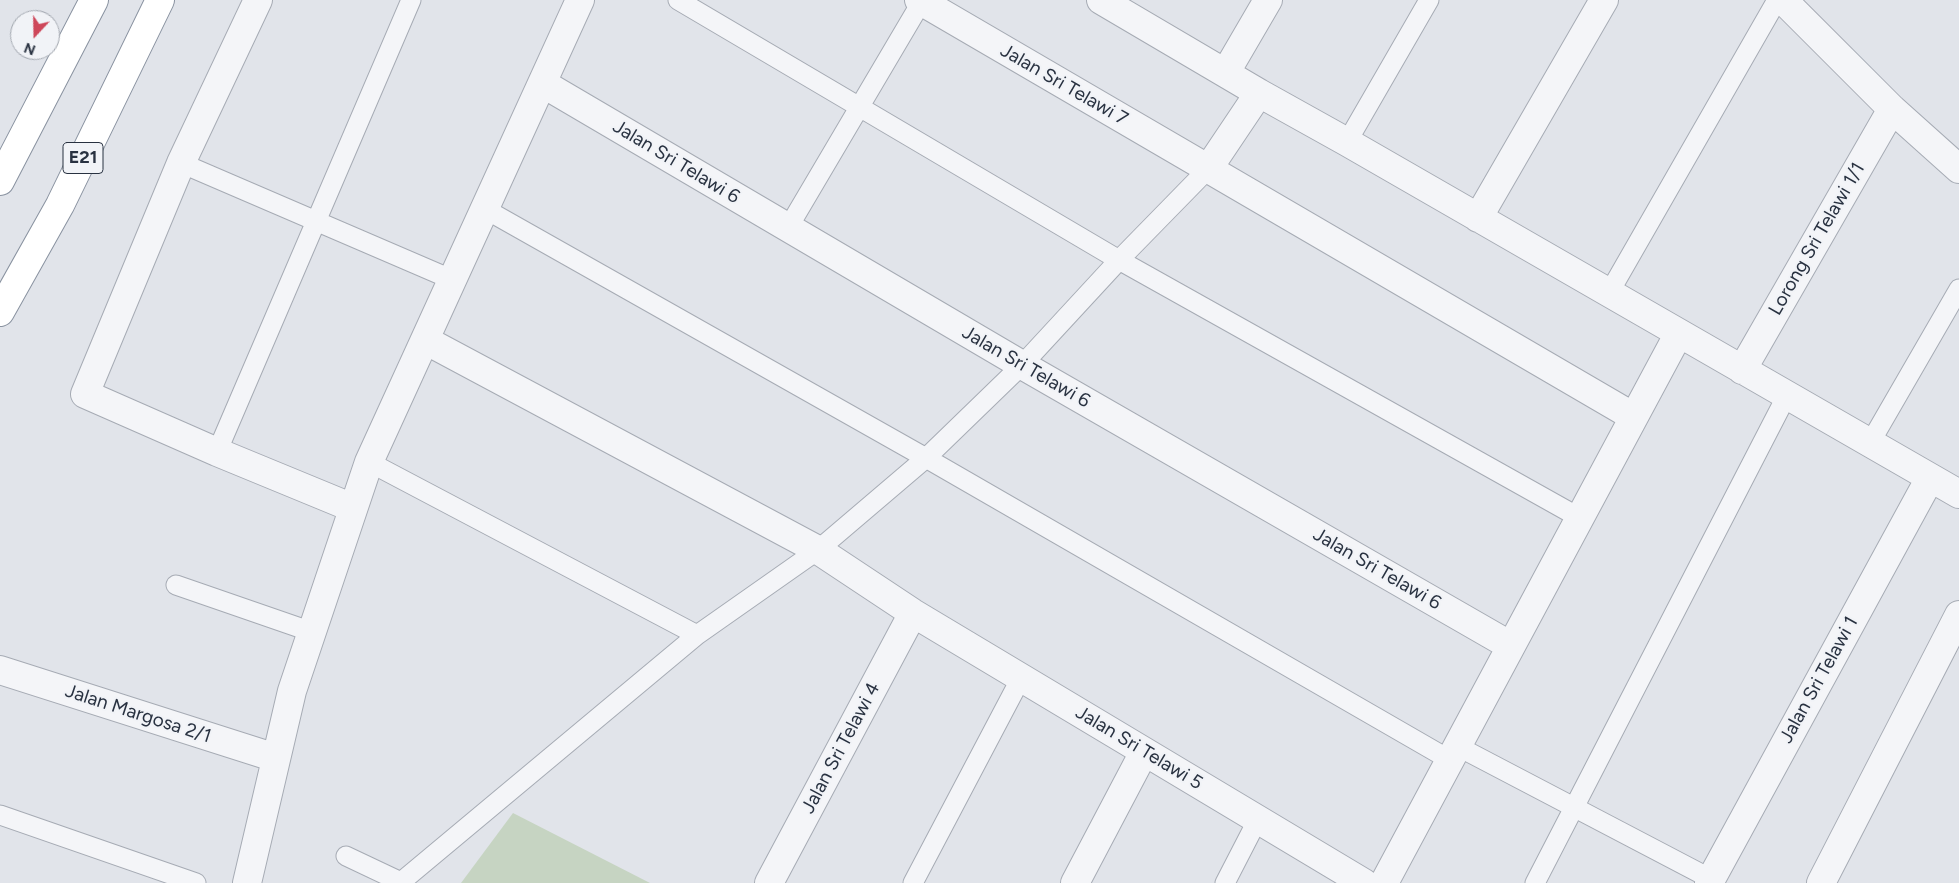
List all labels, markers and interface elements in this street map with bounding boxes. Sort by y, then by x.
north arrow [10,10,60,60]
text: N [22,39,38,58]
street label: Jalan Sri Telawi 7 [996,39,1132,131]
street label: Jalan Sri Telawi 6 [608,115,744,209]
road number: E21 [63,142,103,174]
street label: Lorong Sri Telawi 1/1 [1764,159,1870,319]
street label: Jalan Sri Telawi 6 [958,321,1094,413]
street label: Jalan Sri Telawi 6 [1309,523,1445,615]
street label: Jalan Sri Telawi 1 [1775,613,1863,747]
street label: Jalan Sri Telawi 4 [797,679,885,817]
street label: Jalan Margosa 2/1 [62,680,214,748]
street label: Jalan Sri Telawi 5 [1071,701,1207,795]

